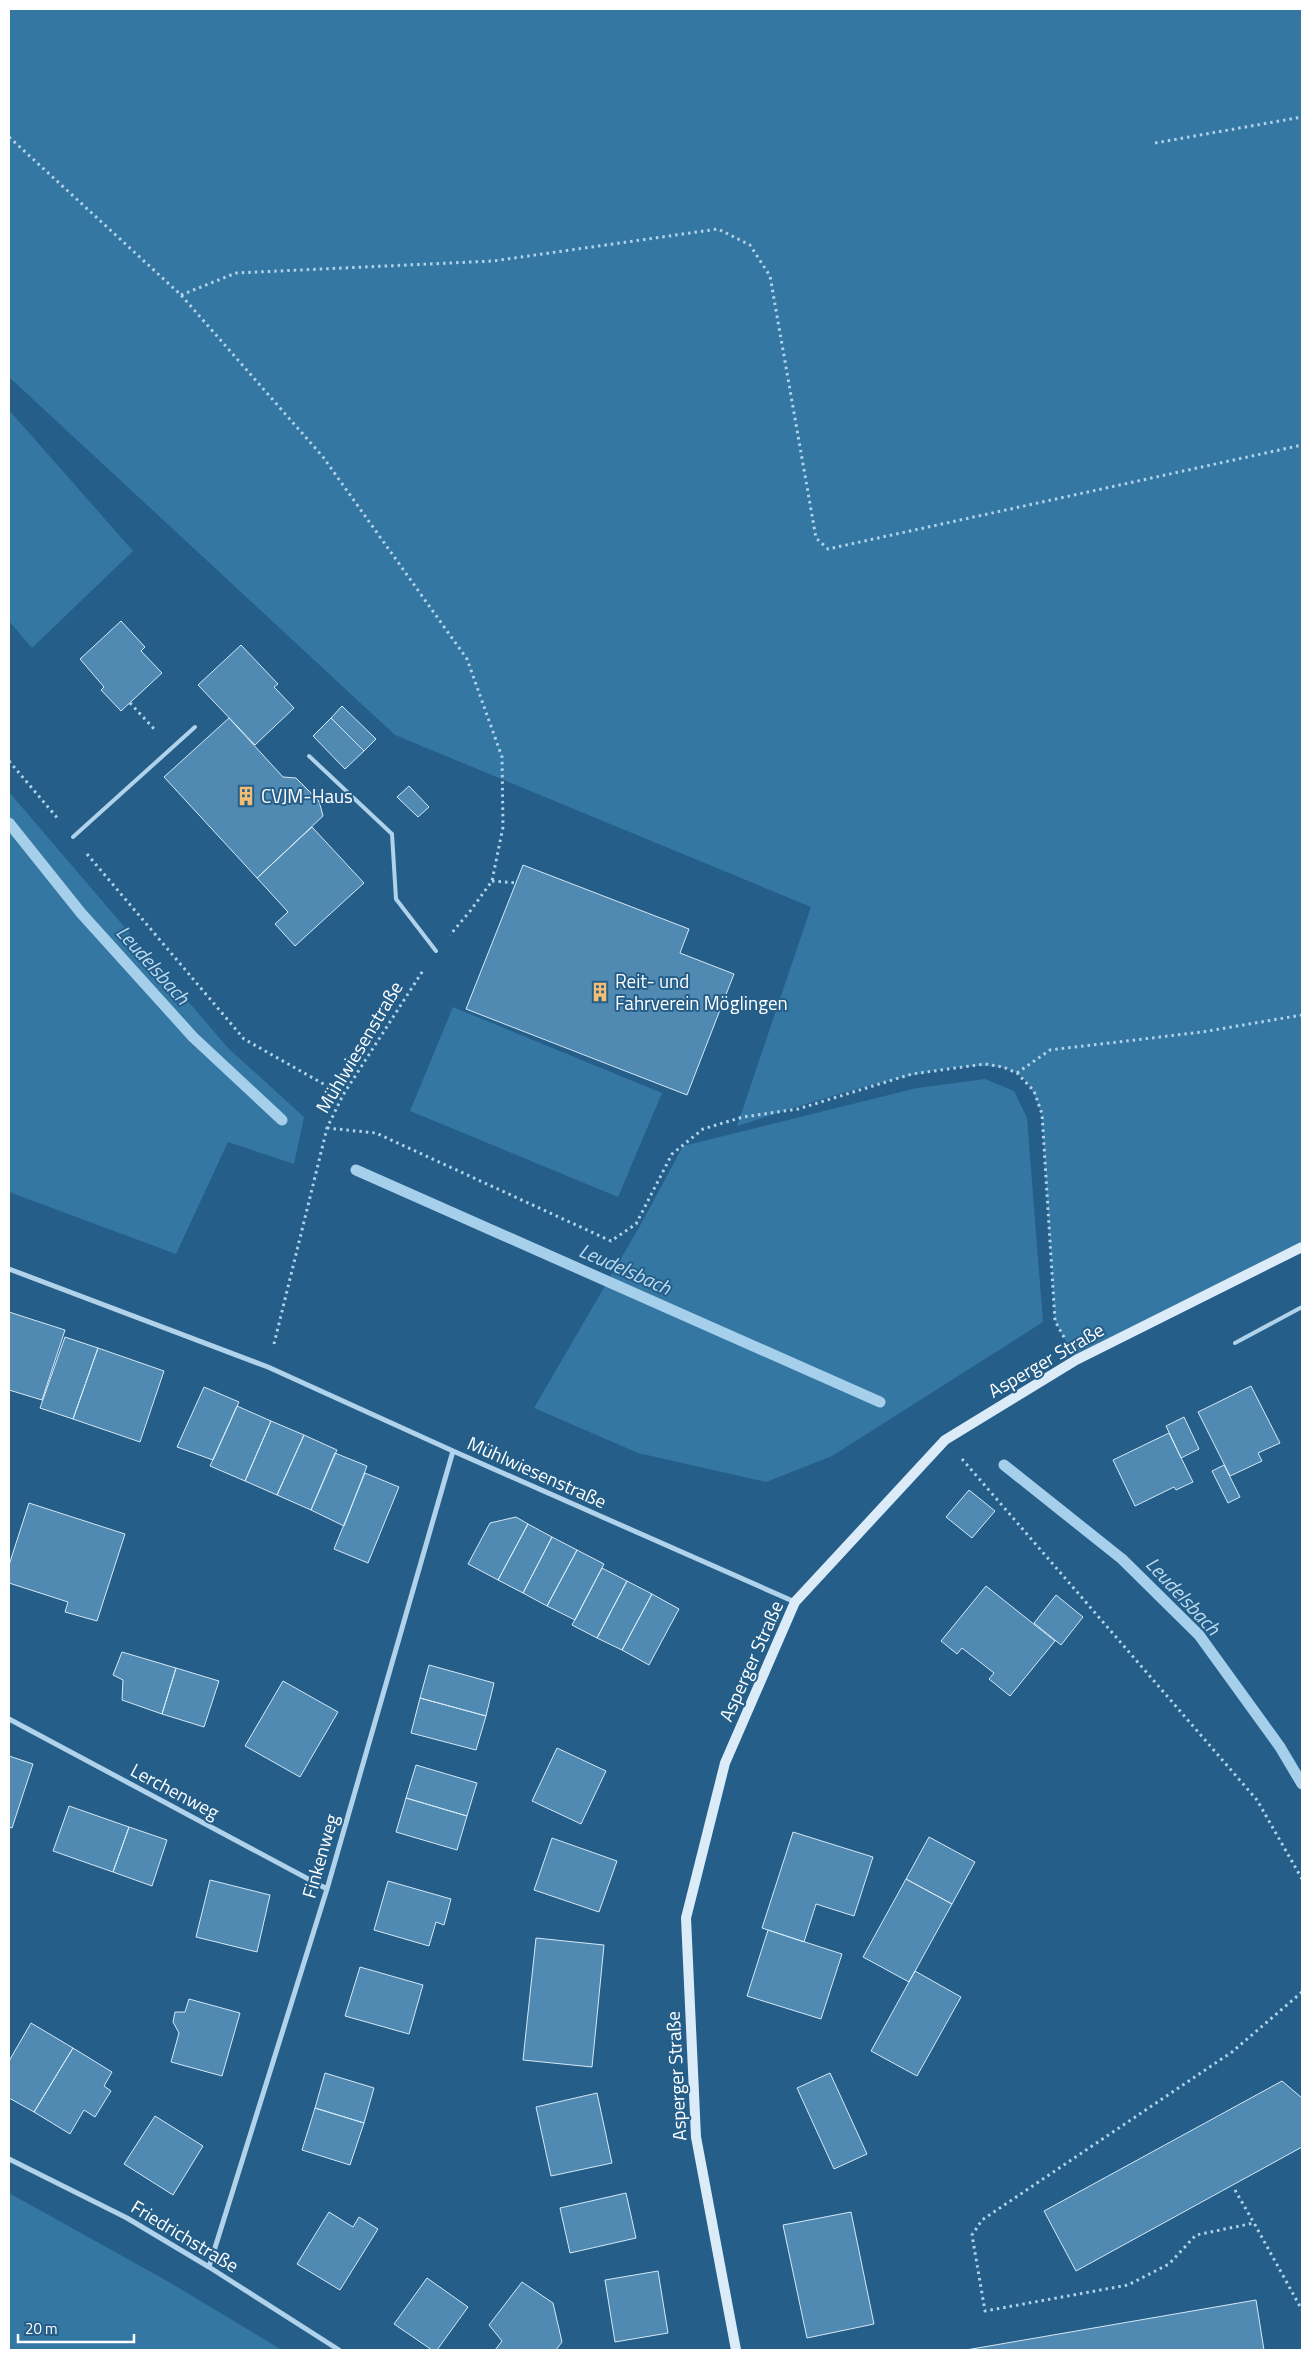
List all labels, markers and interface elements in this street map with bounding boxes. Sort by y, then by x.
place label: CVJM-Haus [261,781,353,810]
building icon: CVJM-Haus [235,785,257,807]
water label: Leudelsbach [109,918,198,1012]
place label: Reit- und Fahrverein Möglingen [615,966,788,1017]
street label: Mühlwiesenstraße [308,975,410,1118]
building icon: Reit- und Fahrverein Möglingen [589,981,611,1003]
water label: Leudelsbach [574,1234,677,1303]
street label: Asperger Straße [982,1315,1109,1405]
street label: Mühlwiesenstraße [463,1428,611,1515]
water label: Leudelsbach [1139,1549,1229,1643]
street label: Asperger Straße [711,1596,790,1726]
street label: Lerchenweg [126,1755,225,1826]
street label: Finkenweg [294,1810,345,1902]
street label: Asperger Straße [658,2010,693,2142]
street label: Friedrichstraße [126,2192,245,2279]
scale bar [18,2312,134,2344]
text: 20 m [25,2317,58,2340]

